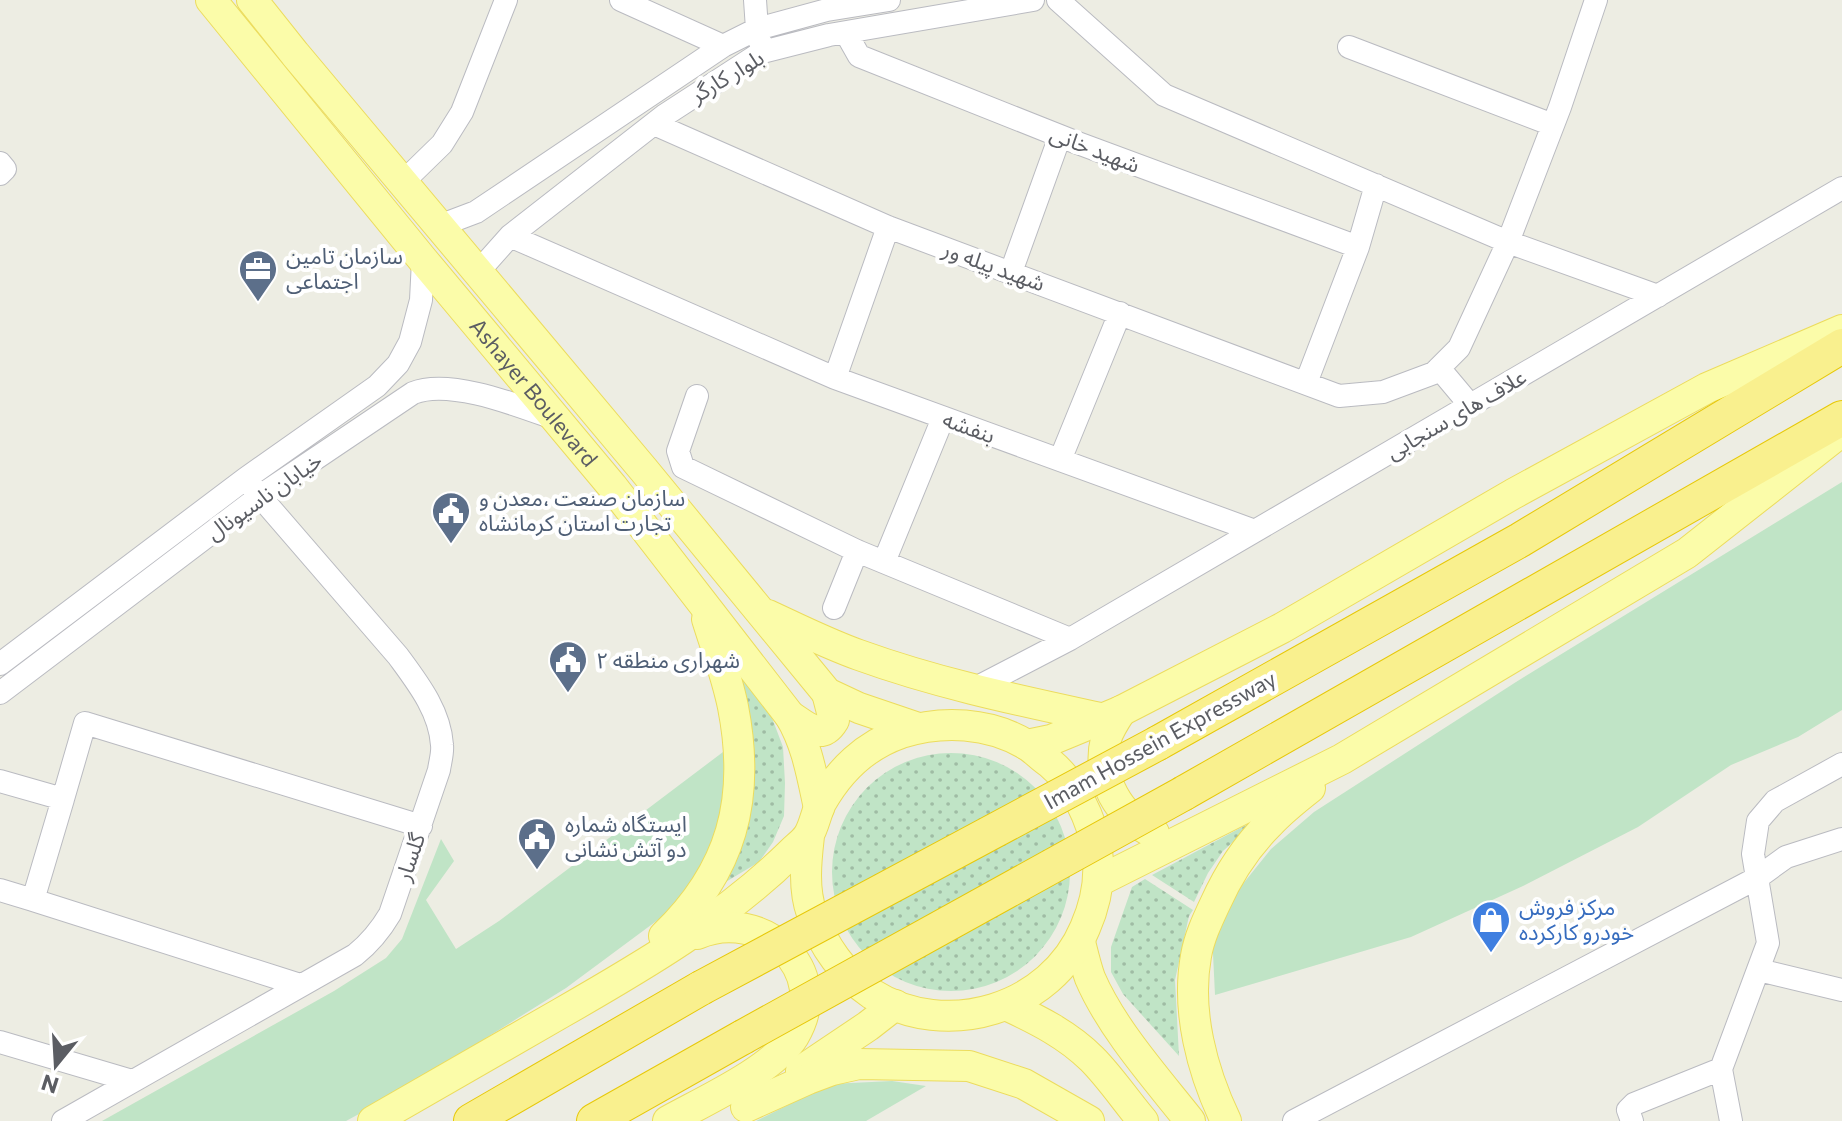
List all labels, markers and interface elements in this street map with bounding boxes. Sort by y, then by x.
street label: بلوار کارگر [684,43,769,109]
street label: شهید خانی [1046,119,1144,178]
street label: شهید پیله ور [938,234,1049,299]
place label: سازمان تامین اجتماعی [286,242,403,294]
office icon: سازمان تامین اجتماعی [237,248,279,303]
street label: Ashayer Boulevard [464,312,604,472]
street label: علاف های سنجابی [1381,363,1531,465]
street label: بنفشه [939,405,999,448]
street label: خیابان ناسیونال [201,446,327,545]
place label: سازمان صنعت ،معدن و تجارت استان کرمانشاه [479,484,685,537]
public building icon: سازمان صنعت ،معدن و تجارت استان کرمانشاه [430,490,472,545]
public building icon: شهراری منطقه ۲ [547,639,589,694]
place label: شهراری منطقه ۲ [596,646,740,674]
street label: Imam Hossein Expressway [1039,664,1281,815]
place label: ایستگاه شماره دو آتش نشانی [565,810,687,862]
public building icon: ایستگاه شماره دو آتش نشانی [516,816,558,871]
street label: گلسار [388,828,431,886]
place label: مرکز فروش خودرو کارکرده [1519,893,1634,946]
shop icon: مرکز فروش خودرو کارکرده [1470,899,1512,954]
north arrow [16,1025,96,1105]
text: N [38,1069,62,1100]

